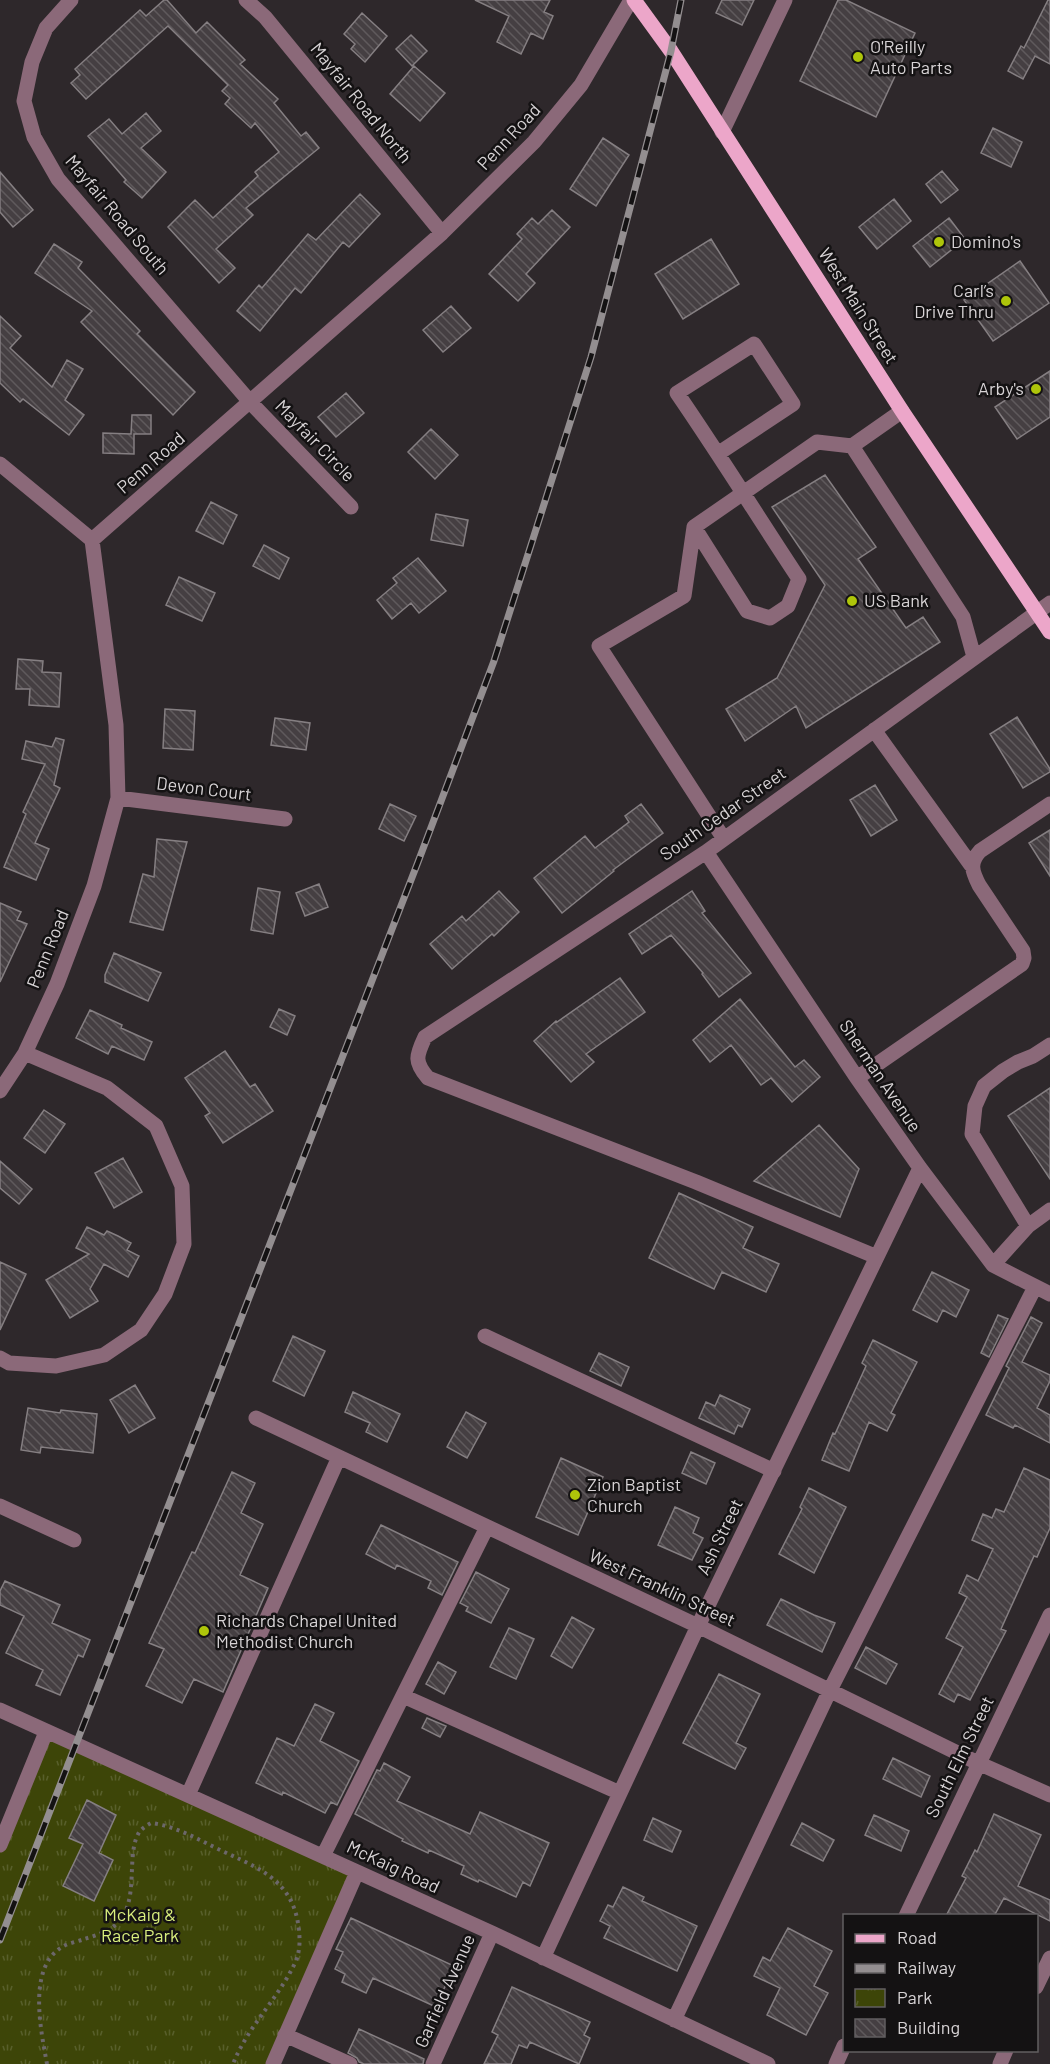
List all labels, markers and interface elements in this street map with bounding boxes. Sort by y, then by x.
place label: O'Reilly Auto Parts [870,35,952,78]
street label: Mayfair Road North [306,38,417,167]
marker: O'Reilly Auto Parts [851,50,865,64]
street label: Penn Road [472,99,545,174]
street label: Mayfair Road South [61,150,174,279]
place label: Domino's [951,230,1021,252]
marker: Domino's [932,235,946,249]
street label: West Main Street [814,244,903,367]
place label: Carl’s Drive Thru [914,279,994,322]
marker: Carl’s Drive Thru [999,294,1013,308]
place label: Arby's [978,377,1024,399]
marker: Arby's [1029,382,1043,396]
street label: Mayfair Circle [271,395,360,486]
street label: Penn Road [112,427,189,498]
place label: US Bank [864,589,929,611]
marker: US Bank [845,594,859,608]
street label: South Cedar Street [655,762,790,865]
street label: Devon Court [155,771,253,805]
street label: Penn Road [21,906,73,991]
street label: Sherman Avenue [835,1015,927,1136]
place label: Zion Baptist Church [587,1473,681,1516]
marker: Zion Baptist Church [568,1488,582,1502]
street label: Ash Street [691,1495,747,1578]
street label: West Franklin Street [586,1544,739,1631]
place label: Richards Chapel United Methodist Church [216,1609,397,1652]
marker: Richards Chapel United Methodist Church [197,1624,211,1638]
street label: South Elm Street [920,1692,998,1821]
street label: McKaig Road [343,1835,443,1897]
park label: McKaig & Race Park [101,1903,179,1946]
legend [843,1914,1038,2052]
text: Road [897,1926,937,1948]
street label: Garfield Avenue [409,1930,479,2051]
text: Railway [897,1956,956,1978]
text: Park [897,1986,932,2008]
text: Building [897,2016,960,2038]

